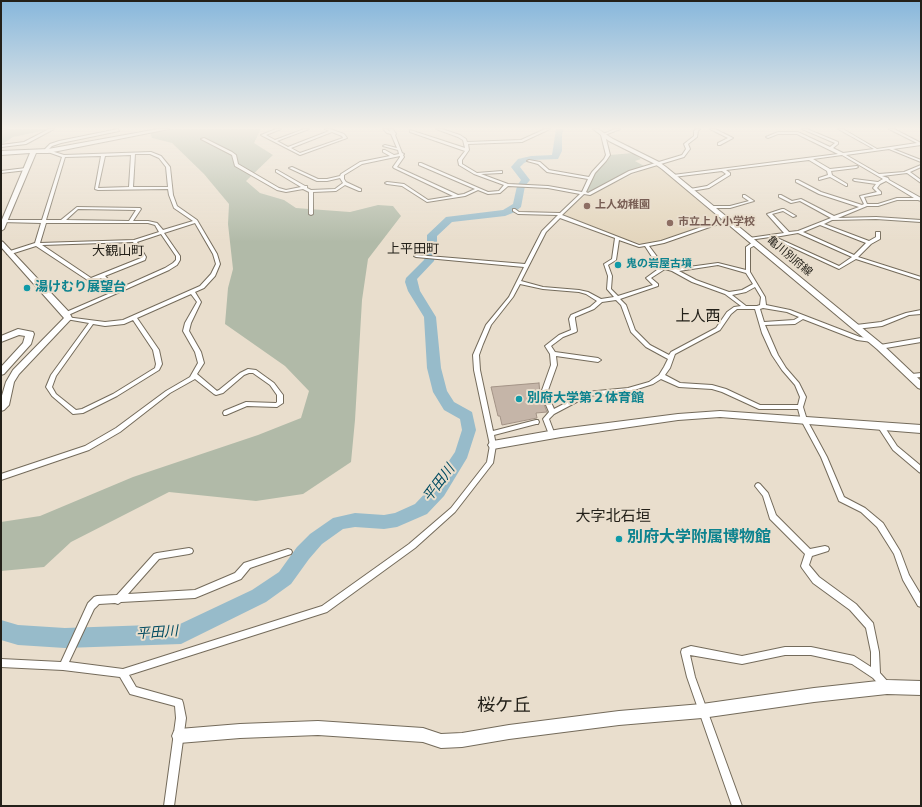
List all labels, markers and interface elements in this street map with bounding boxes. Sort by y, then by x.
place label: 上人幼稚園 [595,199,650,213]
marker: 上人幼稚園 [582,201,592,211]
place label: 市立上人小学校 [678,216,755,230]
marker: 市立上人小学校 [665,218,675,228]
street label: 亀川別府線 [764,234,814,280]
district label: 上平田町 [387,242,439,258]
district label: 大観山町 [92,244,144,260]
place label: 鬼の岩屋古墳 [626,258,692,272]
marker: 鬼の岩屋古墳 [613,260,623,270]
place label: 湯けむり展望台 [35,280,126,296]
marker: 湯けむり展望台 [22,283,32,293]
district label: 上人西 [676,309,720,327]
place label: 別府大学第２体育館 [527,391,644,407]
marker: 別府大学第２体育館 [514,394,524,404]
water label: 平田川 [421,462,459,506]
district label: 大字北石垣 [576,509,650,527]
place label: 別府大学附属博物館 [627,529,771,549]
marker: 別府大学附属博物館 [614,534,624,544]
water label: 平田川 [135,624,179,644]
district label: 桜ケ丘 [477,696,531,718]

